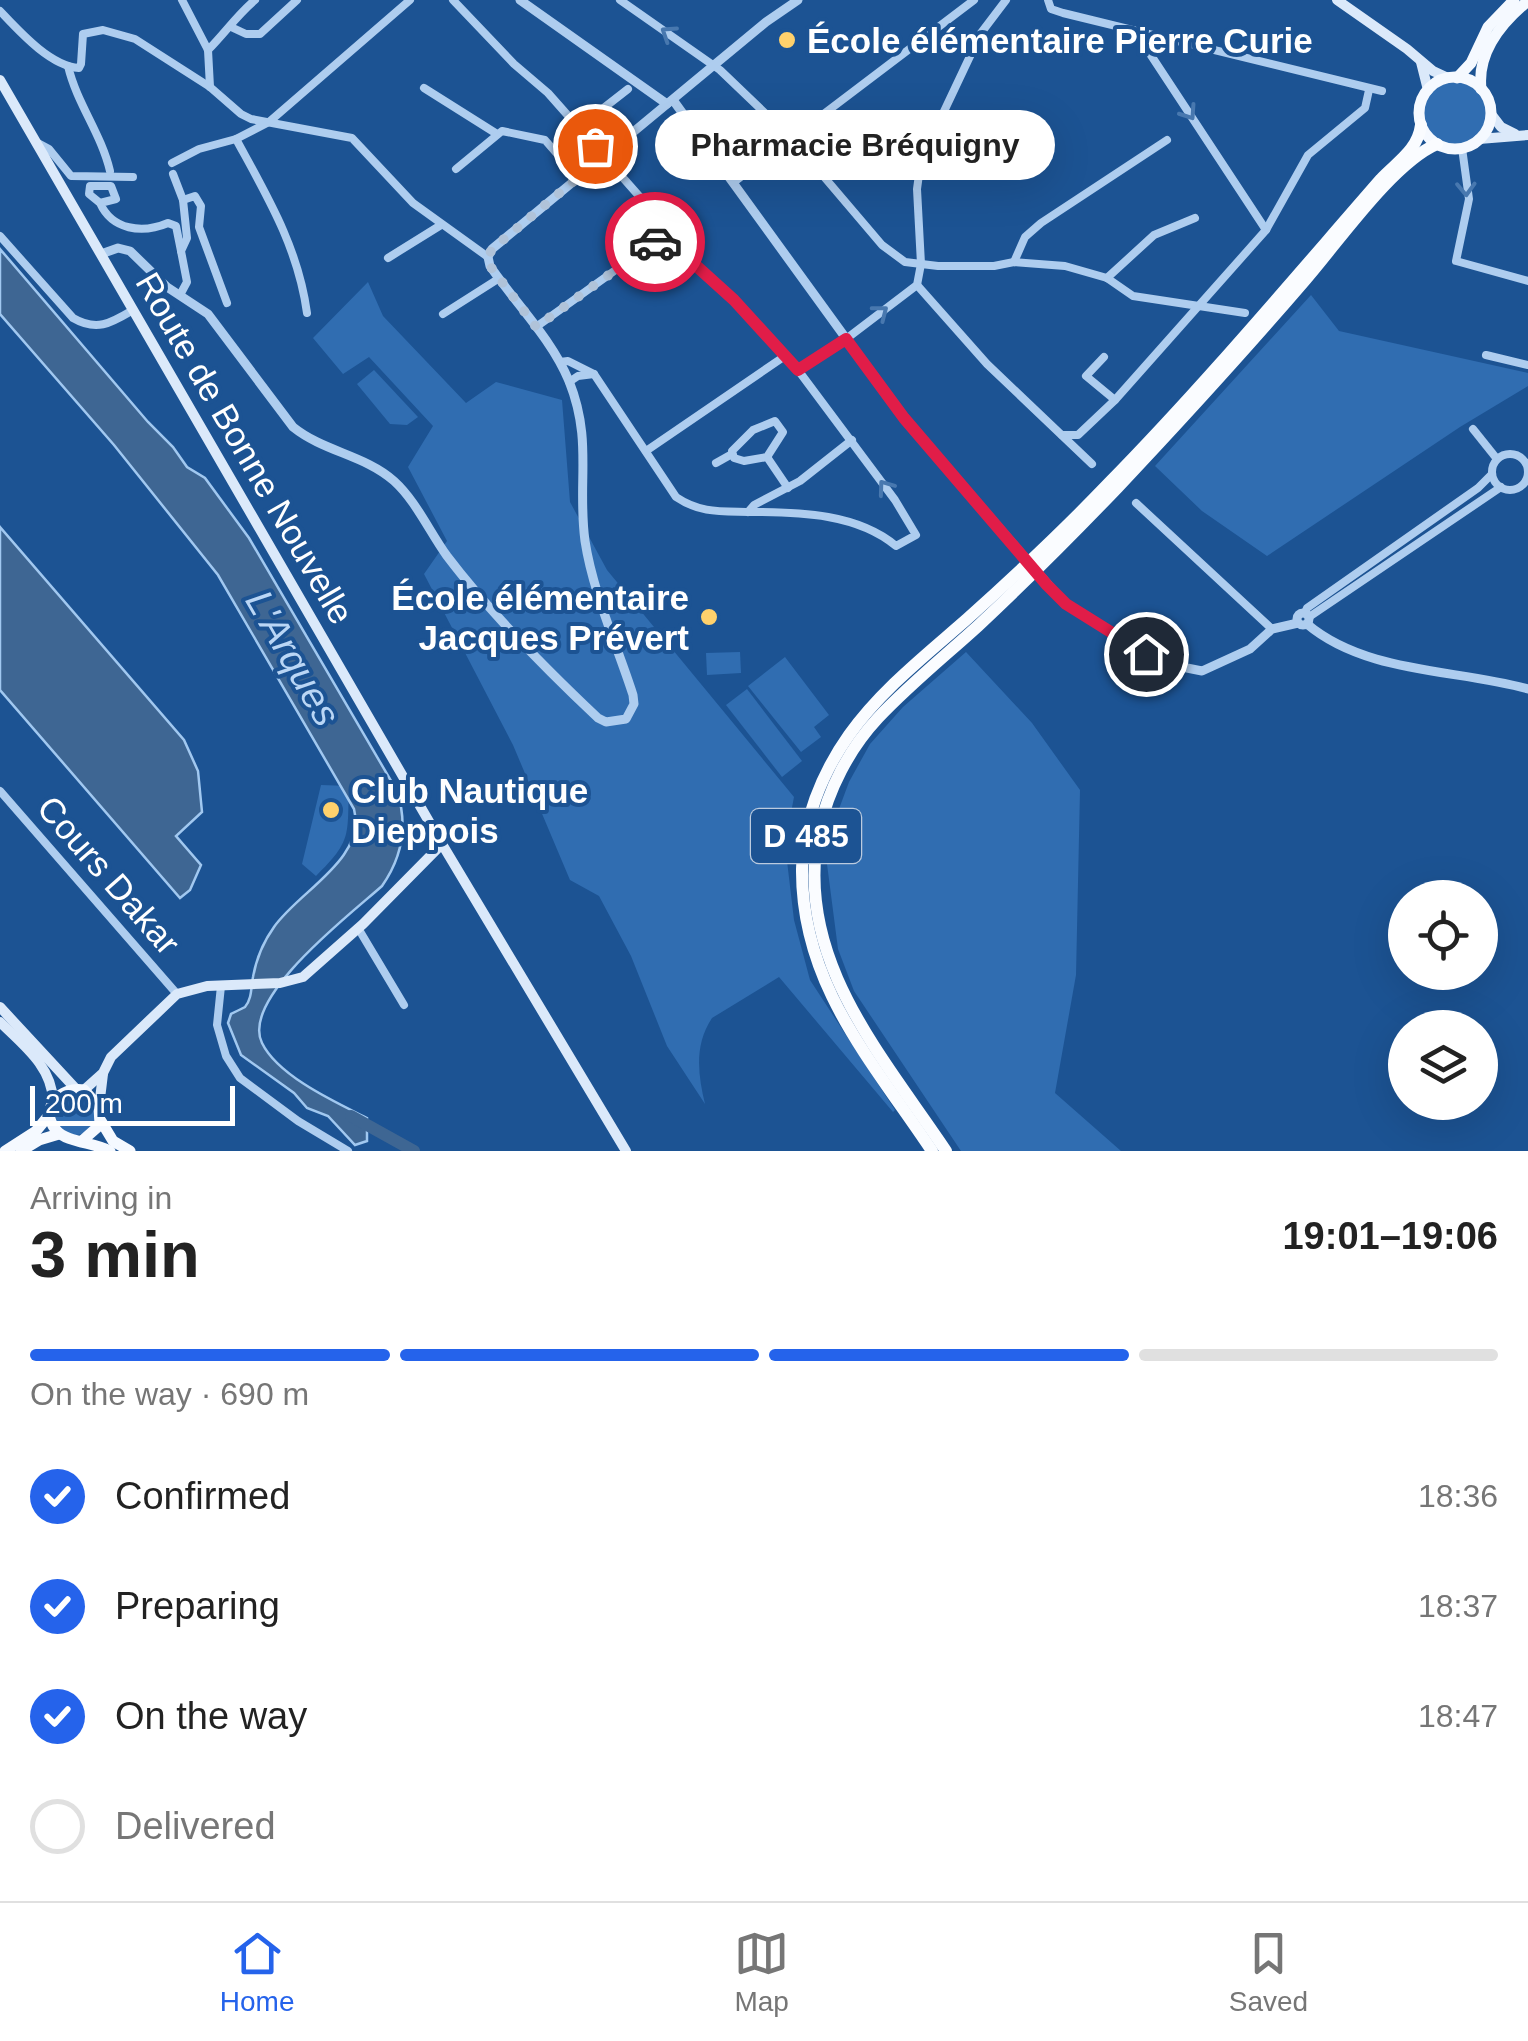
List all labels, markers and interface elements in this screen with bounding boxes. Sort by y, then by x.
place label: École élémentaire Pierre Curie [807,21,1313,60]
one-way arrow [661,26,679,45]
marker: École élémentaire Pierre Curie [776,29,798,51]
one-way arrow [1176,102,1195,120]
pin [553,104,638,189]
callout: Pharmacie Bréquigny [655,111,1055,181]
icon: bag [568,119,623,174]
text: Pharmacie Bréquigny [691,127,1020,163]
one-way arrow [1456,182,1477,197]
courier [605,192,705,292]
icon: car [628,215,683,270]
street label: Route de Bonne Nouvelle [128,266,362,630]
one-way arrow [870,306,888,323]
one-way arrow [880,480,897,498]
place label: École élémentaire Jacques Prévert [391,578,689,657]
water label: L'Arques [238,583,348,733]
marker: École élémentaire Jacques Prévert [698,606,720,628]
pin [1104,612,1189,697]
icon: home [1119,627,1174,682]
place label: Club Nautique Dieppois [351,771,588,850]
street label: Cours Dakar [30,788,188,962]
marker: Club Nautique Dieppois [320,799,342,821]
road number: D 485 [751,809,861,863]
map controls [1388,880,1498,1120]
button: locate [1388,880,1498,990]
button: layers [1388,1010,1498,1120]
scale bar [30,1081,235,1126]
text: 200 m [45,1088,123,1119]
text: Arriving in [30,1180,172,1216]
text: 19:01–19:06 [1282,1215,1498,1257]
text: 3 min [30,1218,200,1291]
text: On the way · 690 m [30,1376,309,1412]
icon: check [30,1469,85,1524]
text: Confirmed [115,1475,290,1517]
text: 18:36 [1418,1478,1498,1514]
icon: check [30,1579,85,1634]
text: Preparing [115,1585,280,1627]
text: 18:37 [1418,1588,1498,1624]
icon: check [30,1689,85,1744]
text: On the way [115,1695,307,1737]
text: 18:47 [1418,1698,1498,1734]
text: Delivered [115,1805,276,1847]
tab: Home [220,1926,295,2018]
tab: Map [734,1926,789,2018]
tab: Saved [1229,1926,1308,2018]

